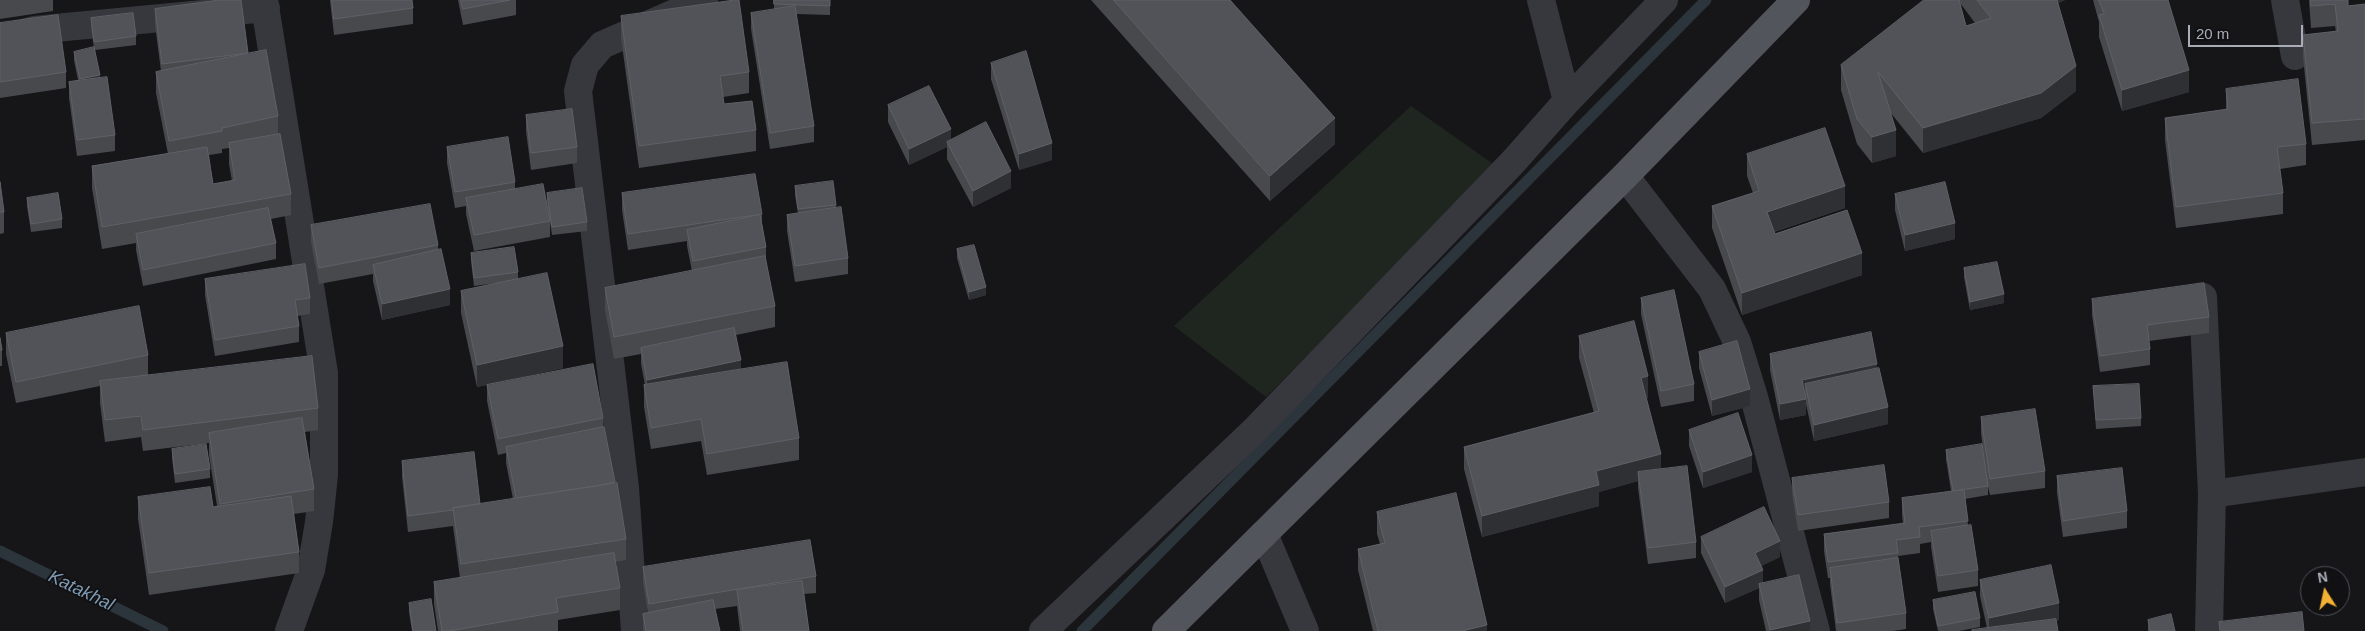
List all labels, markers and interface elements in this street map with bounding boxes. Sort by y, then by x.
scale bar [2190,15,2305,47]
text: 20 m [2196,25,2229,42]
water label: Katakhal [45,566,117,616]
north arrow [2300,566,2350,616]
text: N [2316,568,2329,586]

